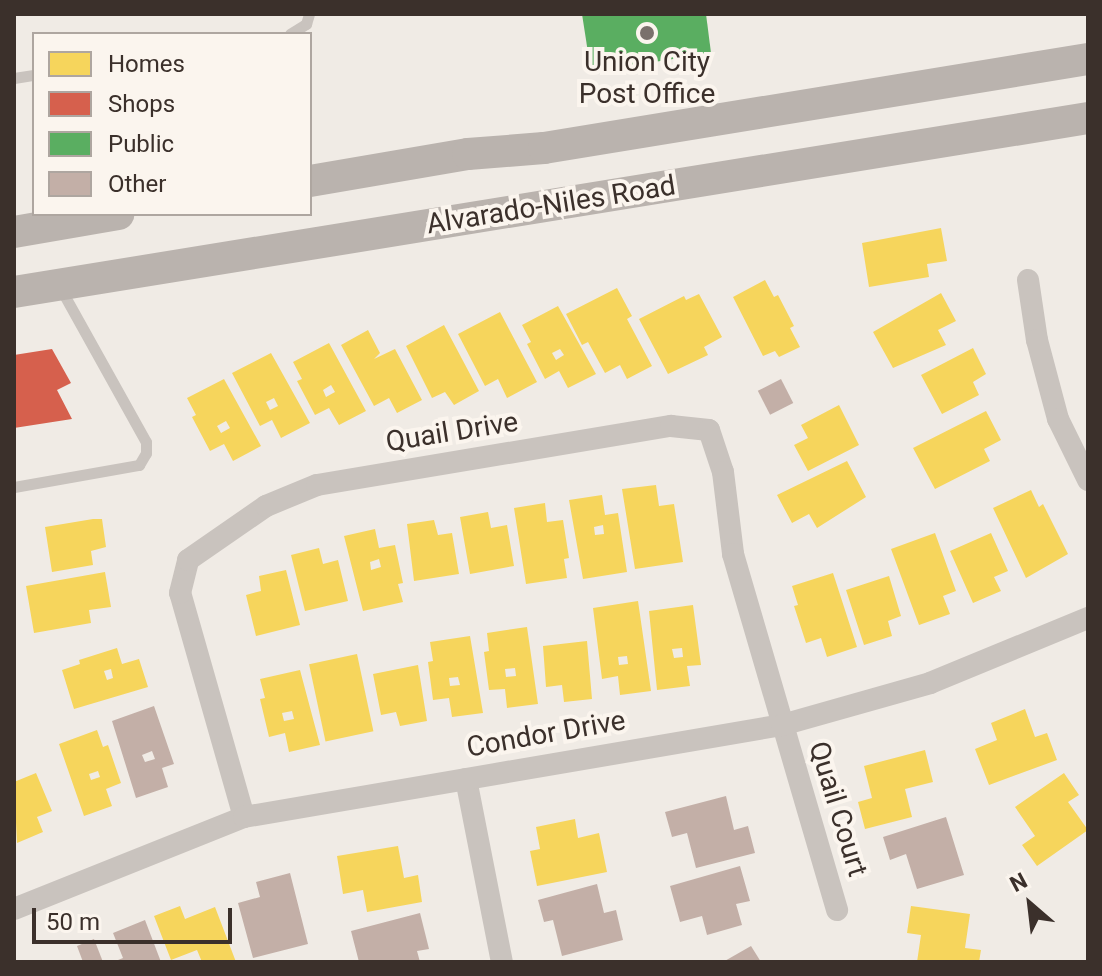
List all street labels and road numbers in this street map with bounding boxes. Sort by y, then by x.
street label: Alvarado-Niles Road [424,169,678,241]
street label: Quail Drive [383,405,521,459]
street label: Condor Drive [464,703,628,765]
street label: Quail Court [802,737,874,881]

